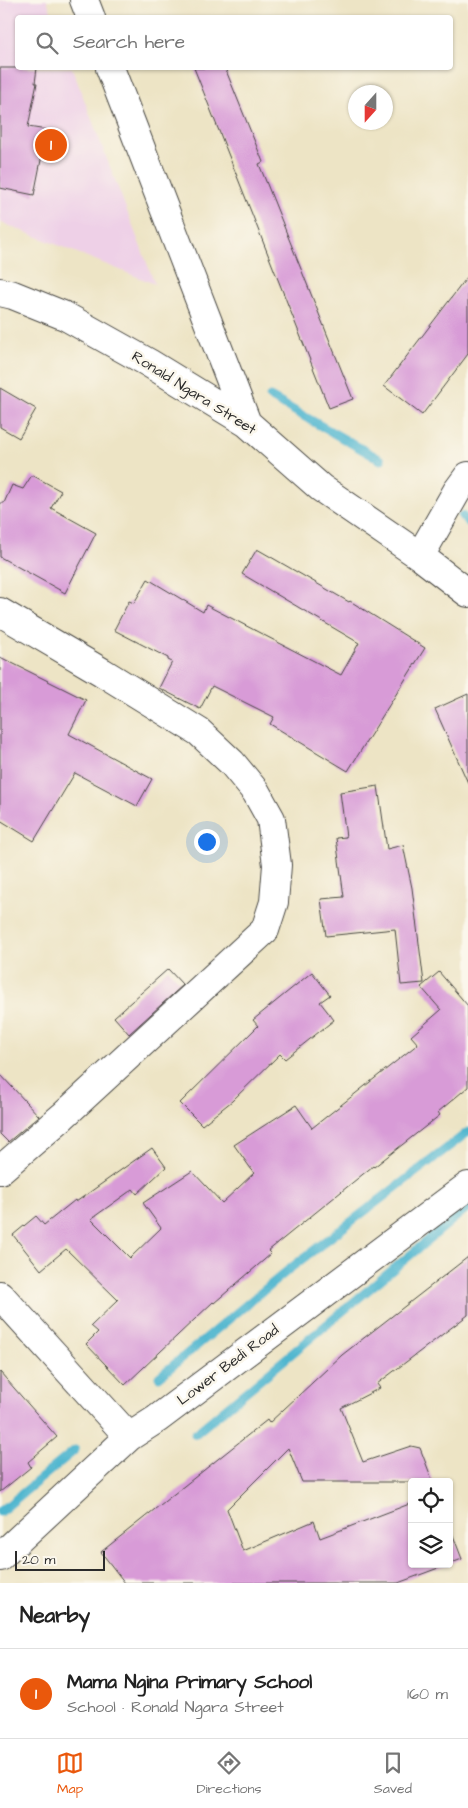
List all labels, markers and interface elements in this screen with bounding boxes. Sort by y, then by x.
search box [15,15,453,70]
icon: search [33,29,61,57]
text: Search here [73,29,185,56]
north arrow [348,85,393,130]
pin: 1 [35,126,67,164]
street label: Ronald Ngara Street [127,346,260,441]
your location [194,829,220,855]
street label: Lower Bedi Road [173,1320,283,1410]
map controls [408,1478,453,1568]
button: locate [408,1478,453,1523]
button: layers [408,1523,453,1568]
scale bar [15,1548,105,1571]
text: 20 m [22,1550,55,1570]
text: Nearby [20,1601,90,1630]
text: Mama Ngina Primary School [67,1669,312,1696]
text: 1 [35,1683,37,1705]
text: 160 m [407,1683,448,1705]
text: School · Ronald Ngara Street [67,1696,284,1718]
tab: Map [56,1749,84,1799]
tab: Directions [196,1749,261,1799]
tab: Saved [374,1749,412,1799]

